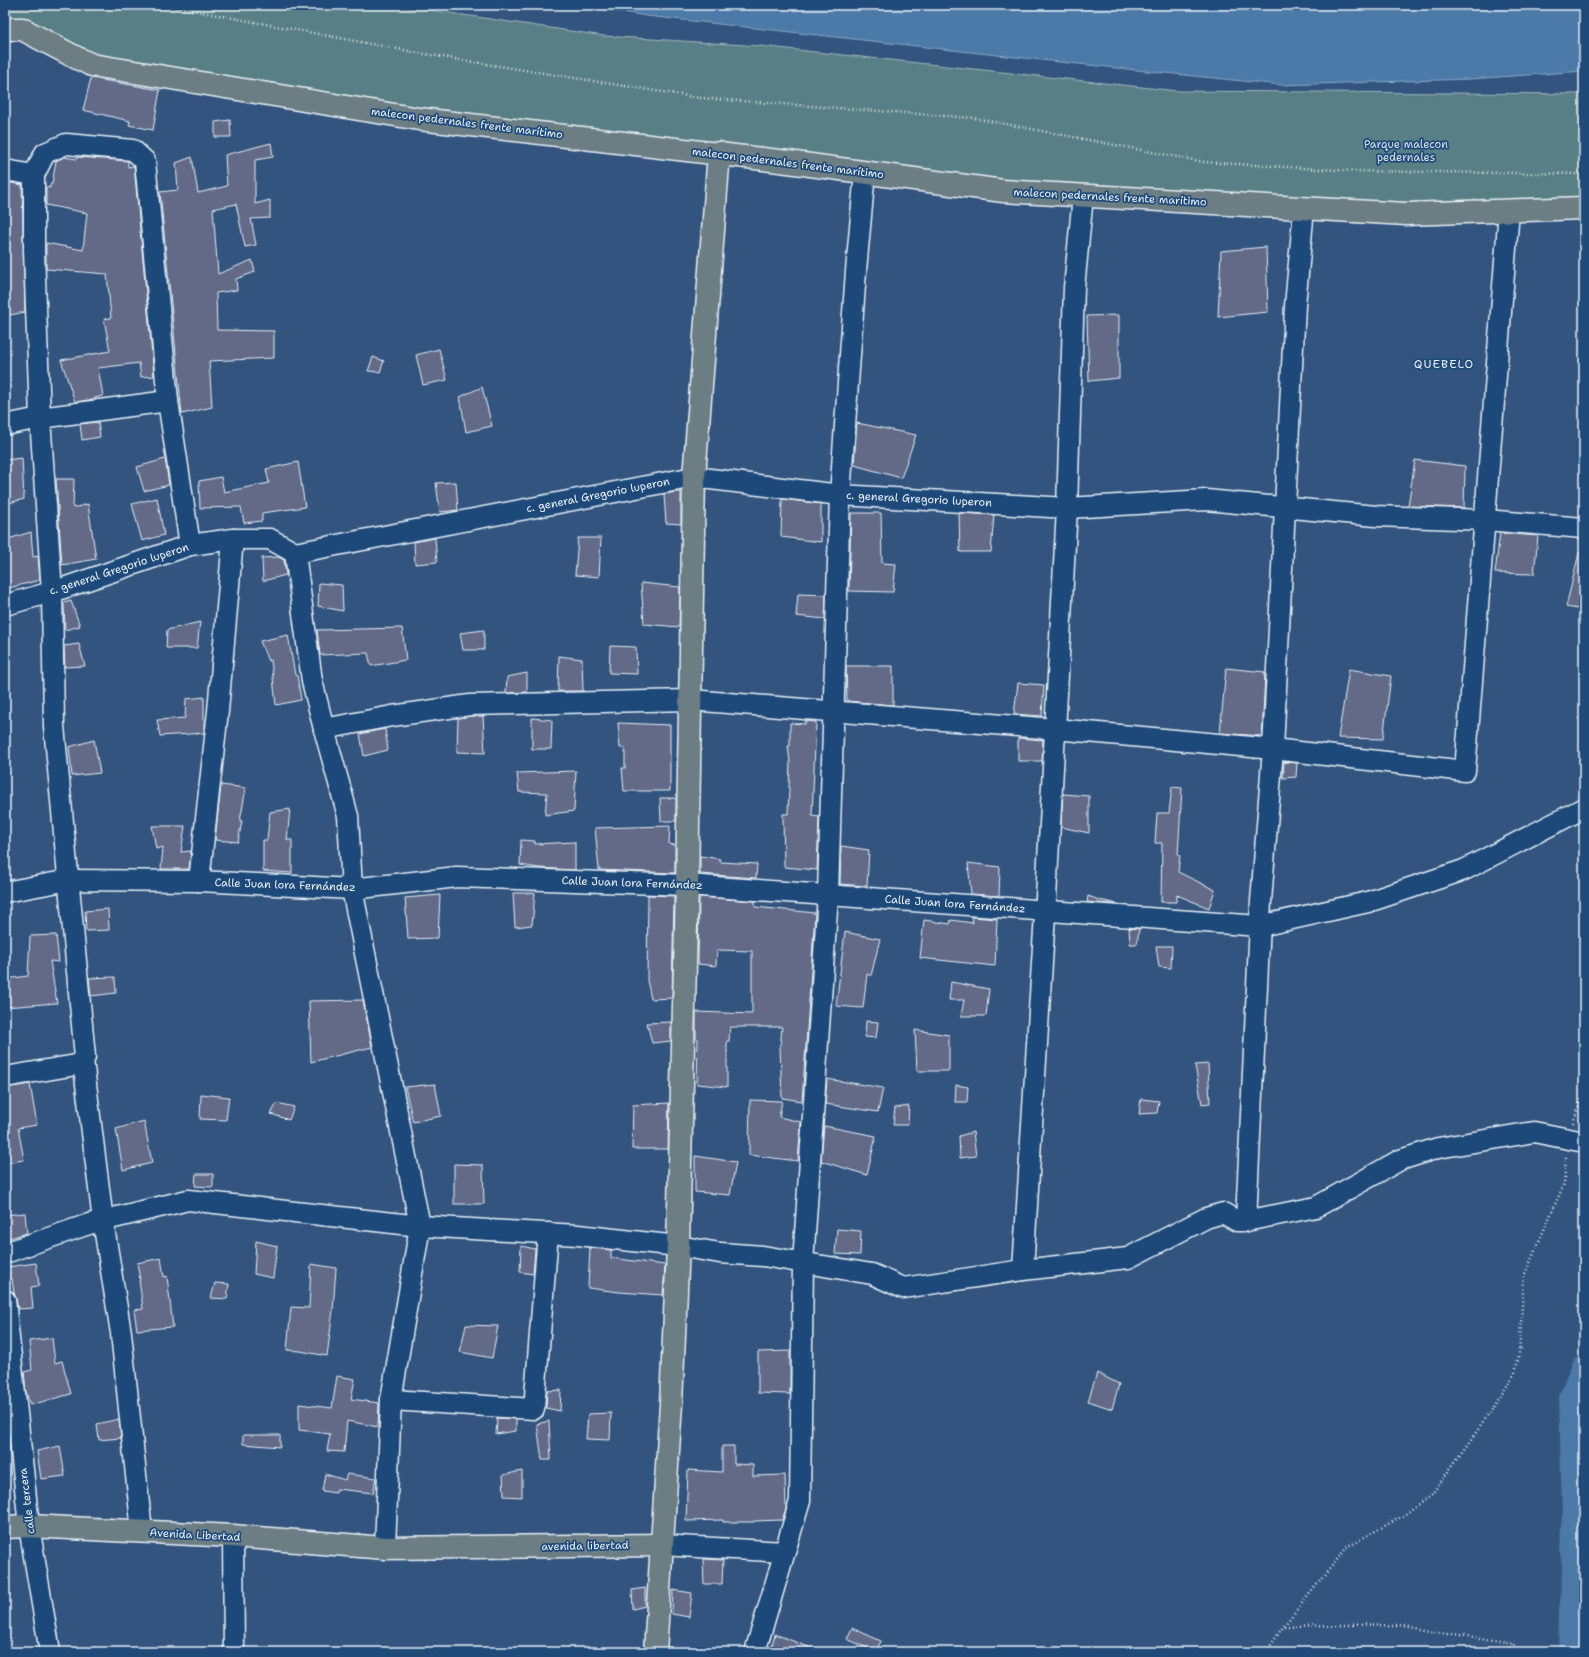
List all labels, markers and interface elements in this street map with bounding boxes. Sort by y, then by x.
street label: malecon pedernales frente marítimo [370,104,564,142]
park label: Parque malecon pedernales [1364,137,1448,165]
street label: malecon pedernales frente marítimo [691,144,885,182]
street label: malecon pedernales frente marítimo [1013,184,1207,210]
district label: QUEBELO [1414,356,1474,372]
street label: c. general Gregorio luperon [525,474,671,516]
street label: c. general Gregorio luperon [846,488,992,510]
street label: c. general Gregorio luperon [47,539,191,599]
street label: Calle Juan lora Fernández [561,873,703,893]
street label: Calle Juan lora Fernández [214,875,356,895]
street label: Calle Juan lora Fernández [884,892,1026,916]
street label: calle tercera [15,1467,38,1535]
street label: Avenida Libertad [149,1525,241,1545]
street label: avenida libertad [541,1538,629,1554]

